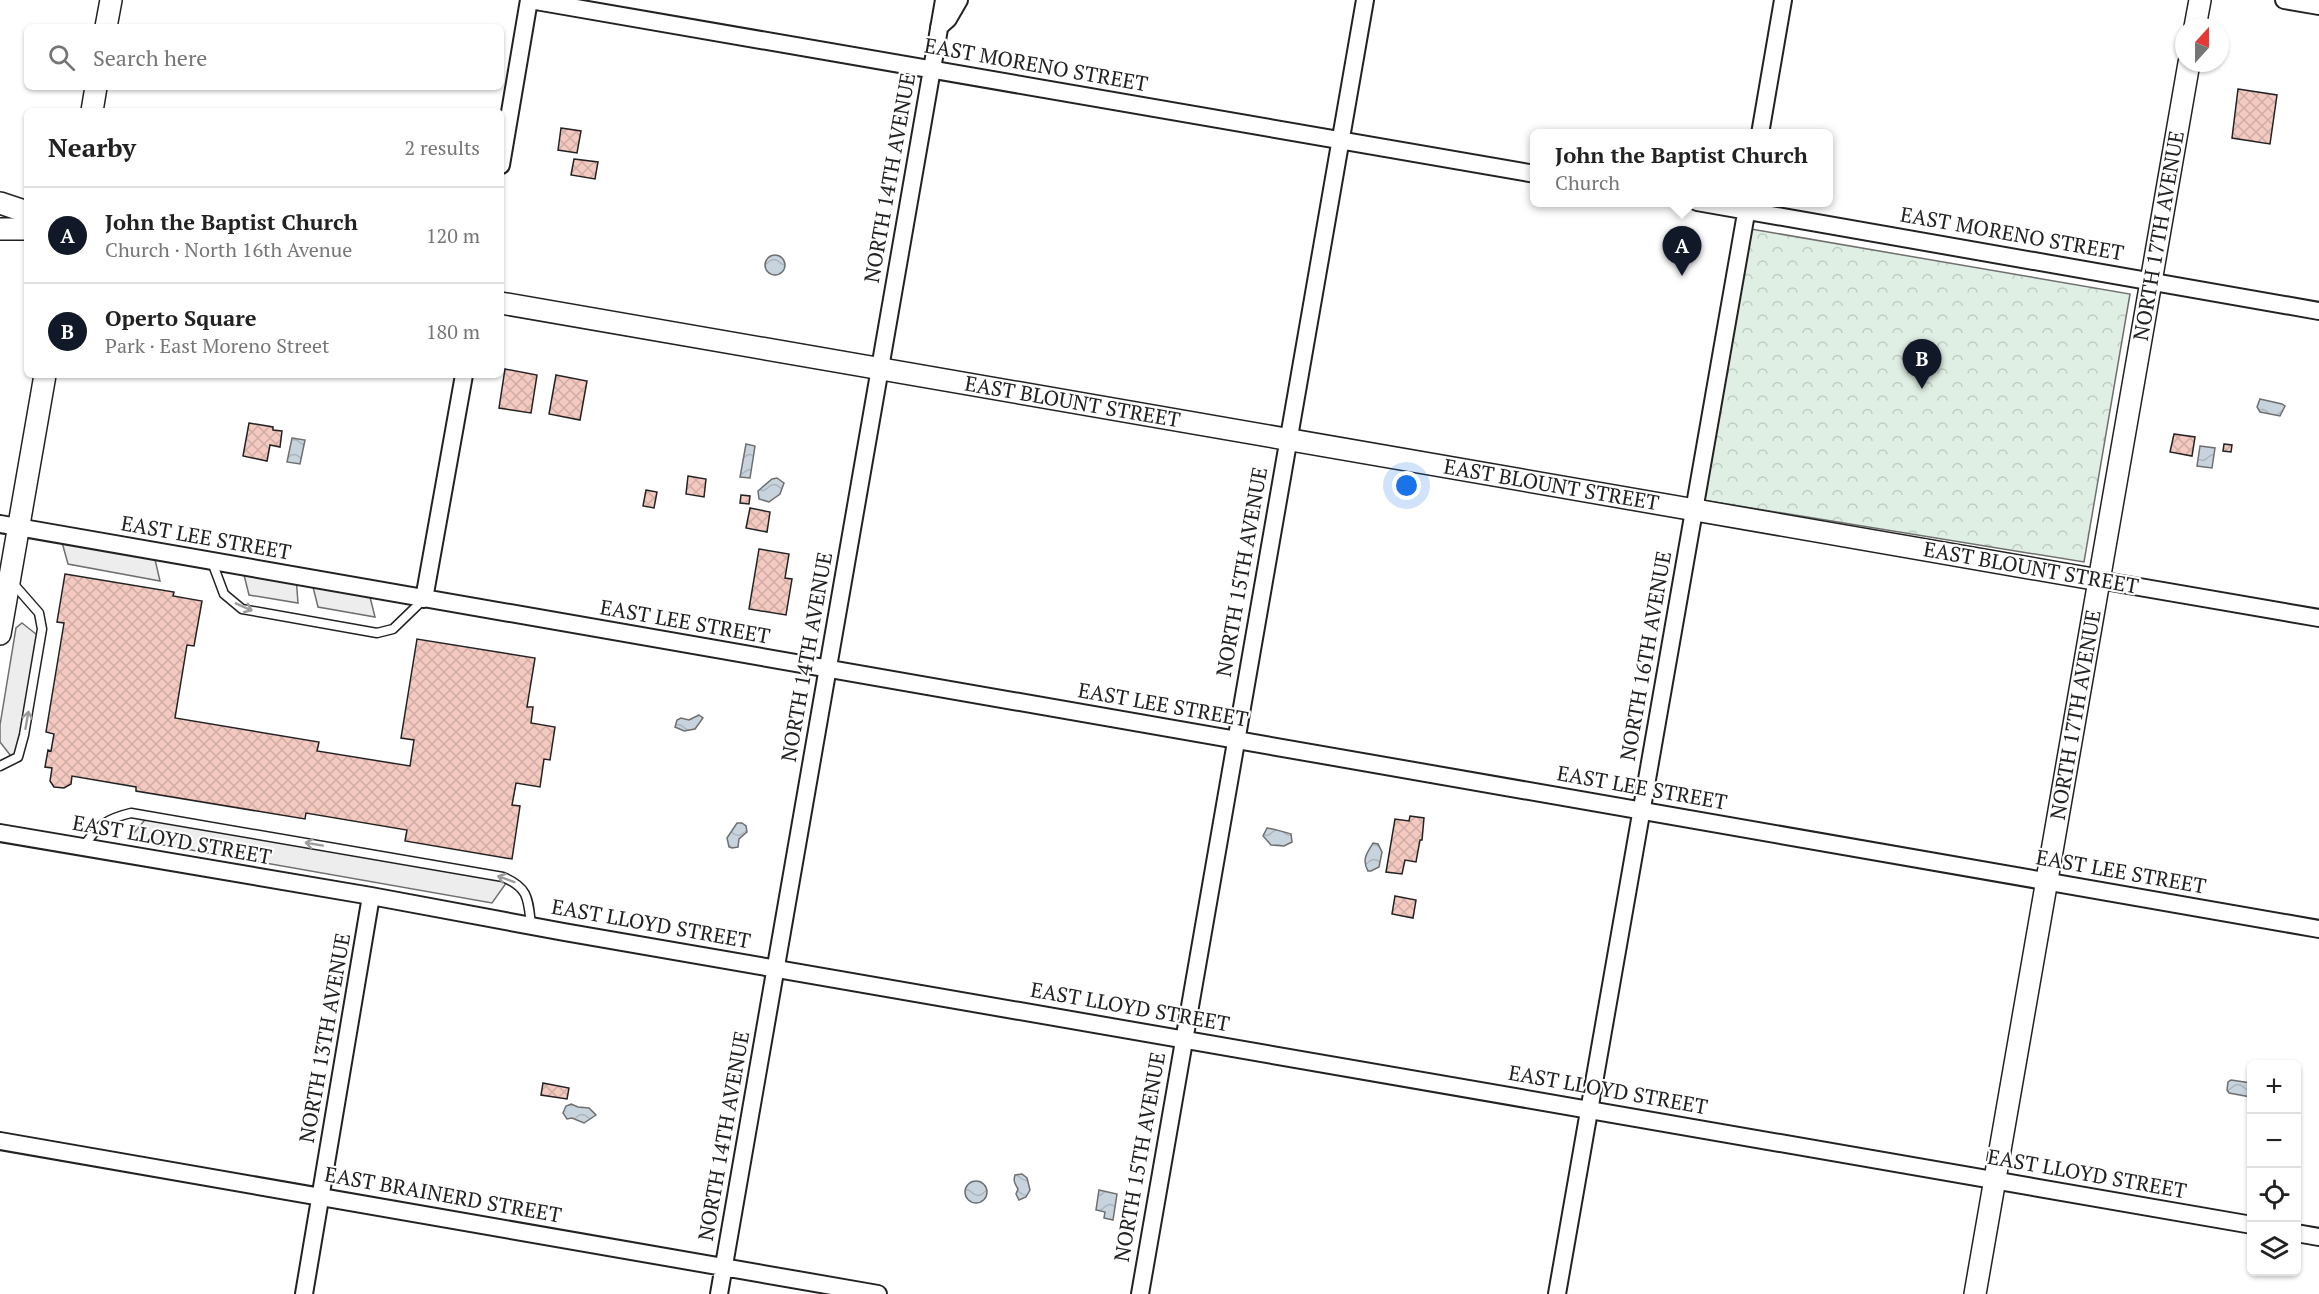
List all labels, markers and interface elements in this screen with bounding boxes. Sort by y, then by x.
north arrow [2175,18,2229,72]
search box [24,24,504,90]
street label: EAST MORENO STREET [922,31,1150,97]
icon: search [45,41,78,74]
text: Search here [93,43,207,72]
street label: NORTH 14TH AVENUE [857,71,921,285]
popup [1530,129,1833,207]
street label: NORTH 17TH AVENUE [2126,129,2190,343]
text: Nearby [48,130,136,164]
text: 2 results [405,134,480,161]
text: John the Baptist Church [1555,140,1808,169]
text: Church [1555,169,1620,196]
street label: EAST MORENO STREET [1898,200,2126,266]
text: John the Baptist Church [105,207,358,236]
text: A [60,222,75,249]
text: 120 m [426,222,480,249]
pin: A [1662,226,1702,276]
text: Church · North 16th Avenue [105,236,352,263]
text: Operto Square [105,303,257,332]
text: B [61,318,74,345]
text: 180 m [426,318,480,345]
text: Park · East Moreno Street [105,332,330,359]
pin: B [1902,340,1942,389]
street label: EAST BLOUNT STREET [963,369,1183,434]
street label: EAST BLOUNT STREET [1442,452,1661,517]
street label: NORTH 15TH AVENUE [1209,465,1273,679]
your location [1392,471,1421,500]
street label: EAST LEE STREET [119,508,293,566]
street label: EAST BLOUNT STREET [1921,534,2141,600]
street label: NORTH 16TH AVENUE [1613,549,1677,763]
street label: NORTH 14TH AVENUE [774,550,838,764]
street label: EAST LEE STREET [598,592,772,650]
one-way arrow [234,602,252,613]
street label: NORTH 17TH AVENUE [2043,607,2107,822]
street label: EAST LEE STREET [1076,675,1250,733]
one-way arrow [21,711,32,730]
street label: EAST LEE STREET [1555,758,1729,816]
street label: EAST LLOYD STREET [70,808,274,870]
one-way arrow [304,838,324,849]
street label: EAST LEE STREET [2034,842,2208,900]
one-way arrow [497,872,515,883]
street label: EAST LLOYD STREET [549,892,753,954]
street label: NORTH 13TH AVENUE [292,931,356,1145]
street label: EAST LLOYD STREET [1028,975,1232,1037]
street label: NORTH 14TH AVENUE [691,1029,755,1243]
street label: NORTH 15TH AVENUE [1107,1050,1171,1264]
street label: EAST LLOYD STREET [1506,1058,1710,1120]
map controls [2247,1060,2301,1276]
button: + [2247,1060,2301,1114]
button: − [2247,1114,2301,1168]
street label: EAST LLOYD STREET [1985,1142,2189,1204]
street label: EAST BRAINERD STREET [323,1159,564,1229]
button: locate [2247,1168,2301,1222]
button: layers [2247,1222,2301,1276]

